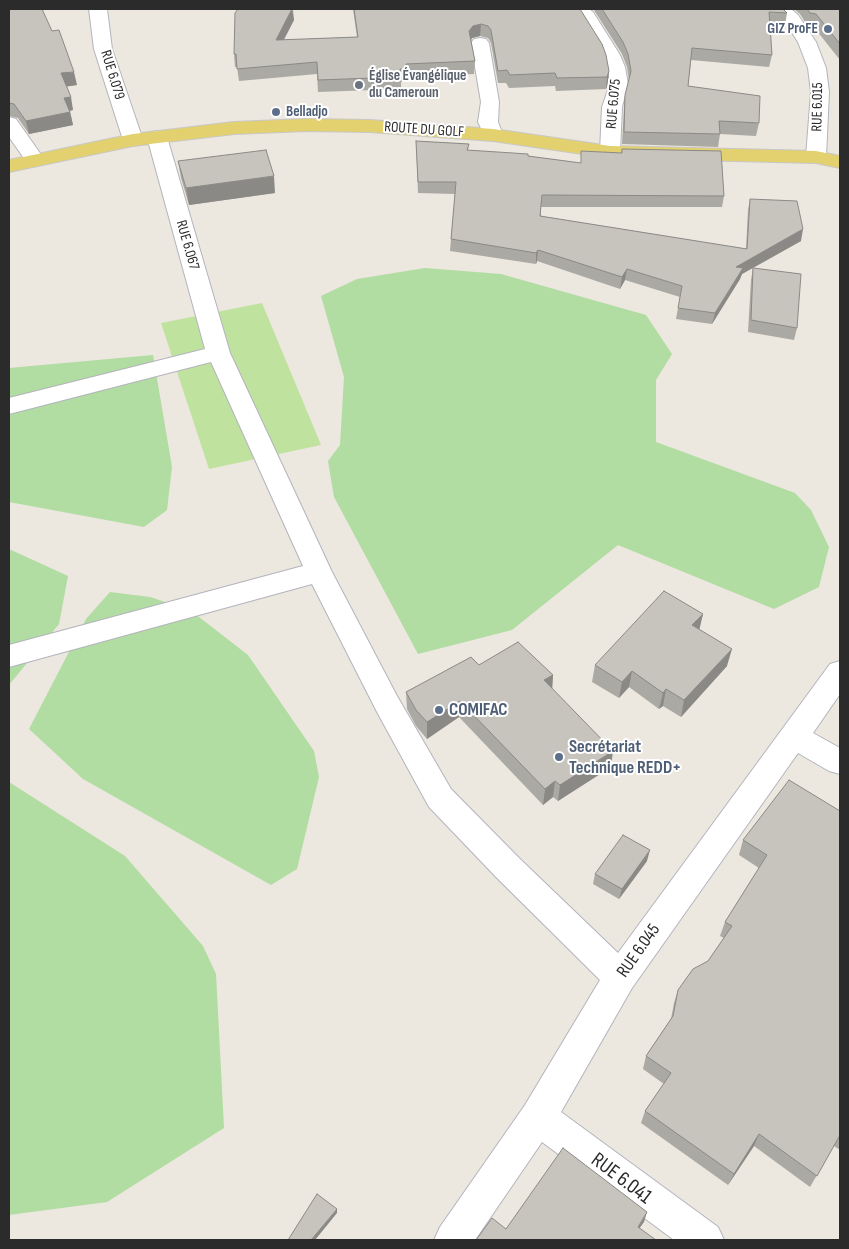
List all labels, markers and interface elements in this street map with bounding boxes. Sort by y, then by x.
place label: GIZ ProFE [767,20,818,38]
marker: GIZ ProFE [822,23,834,35]
street label: RUE 6.079 [96,48,128,102]
place label: Église Évangélique du Cameroun [369,67,466,102]
street label: RUE 6.075 [603,78,625,130]
marker: Église Évangélique du Cameroun [353,79,365,91]
street label: RUE 6.015 [809,82,827,132]
place label: Belladjo [286,103,328,121]
marker: Belladjo [270,106,282,118]
street label: ROUTE DU GOLF [384,118,464,142]
street label: RUE 6.067 [171,218,203,272]
place label: COMIFAC [449,699,508,721]
marker: COMIFAC [433,704,445,716]
place label: Secrétariat Technique REDD+ [569,736,681,779]
marker: Secrétariat Technique REDD+ [553,751,565,763]
street label: RUE 6.045 [613,920,665,982]
street label: RUE 6.041 [586,1148,656,1210]

